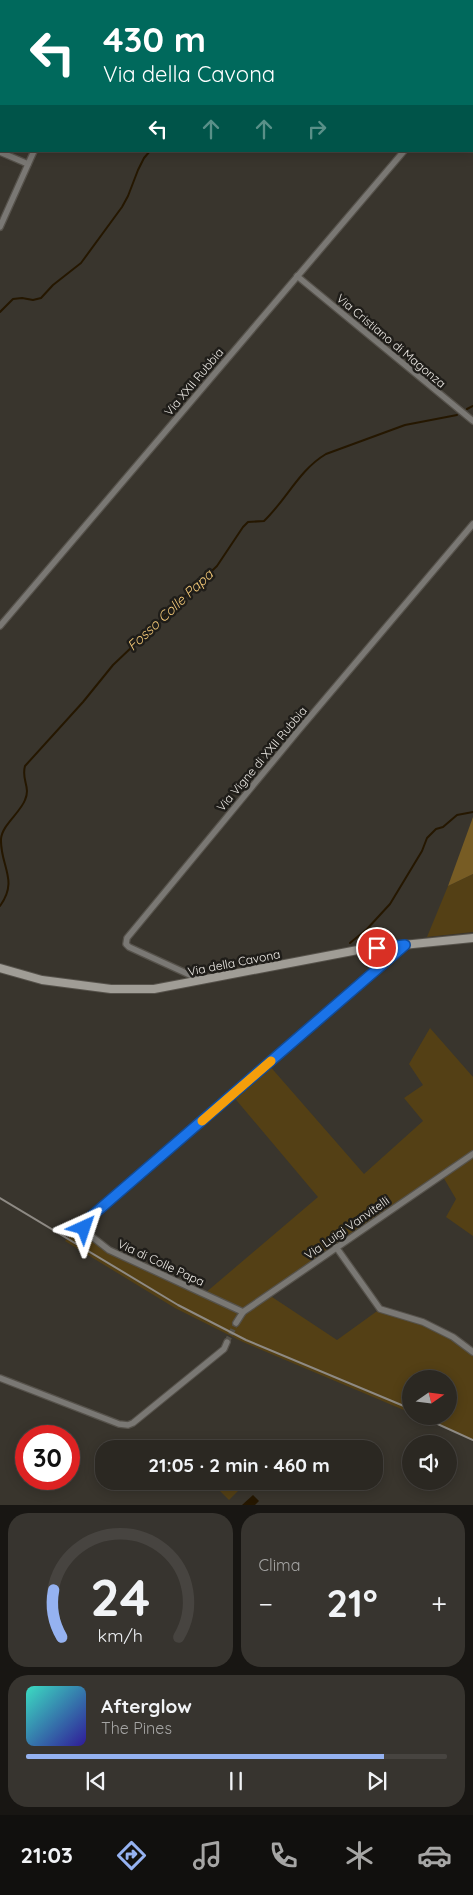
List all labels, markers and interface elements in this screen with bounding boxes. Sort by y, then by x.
text: 430 m [103,17,206,61]
icon: left [20,20,85,85]
text: Via della Cavona [103,60,275,88]
icon: left [144,115,172,143]
icon: ahead [197,115,225,143]
icon: ahead [250,115,278,143]
icon: right [303,115,331,143]
street label: Via Cristiano di Magonza [334,291,449,391]
street label: Via XXII Rubbia [161,345,226,419]
water label: Fosso Colle Papa [123,565,218,654]
street label: Via Vigne di XXII Rubbia [213,703,310,814]
pin [356,927,398,969]
icon: arrive [363,934,391,962]
street label: Via della Cavona [186,946,281,979]
street label: Via Luigi Vanvitelli [301,1193,392,1262]
position arrow [57,1201,109,1253]
street label: Via di Colle Papa [116,1236,207,1289]
north arrow [402,1370,458,1425]
map controls [402,1370,457,1490]
speed limit sign: 30 [15,1425,80,1490]
button: sound [402,1435,457,1490]
text: 21:05 · 2 min · 460 m [148,1453,330,1477]
text: Clima [259,1555,300,1575]
text: 24 [90,1564,150,1629]
text: 21° [326,1579,378,1627]
text: − [259,1586,273,1621]
text: + [431,1586,447,1621]
text: km/h [98,1624,143,1646]
text: Afterglow [101,1694,192,1718]
text: The Pines [101,1718,172,1738]
icon: previous [82,1767,110,1795]
icon: pause [222,1767,250,1795]
icon: next [363,1767,391,1795]
icon: directions [114,1838,149,1873]
icon: music [190,1838,225,1873]
icon: phone [266,1838,301,1873]
icon: climate [342,1838,377,1873]
icon: car [417,1838,452,1873]
text: 21:03 [20,1841,73,1869]

